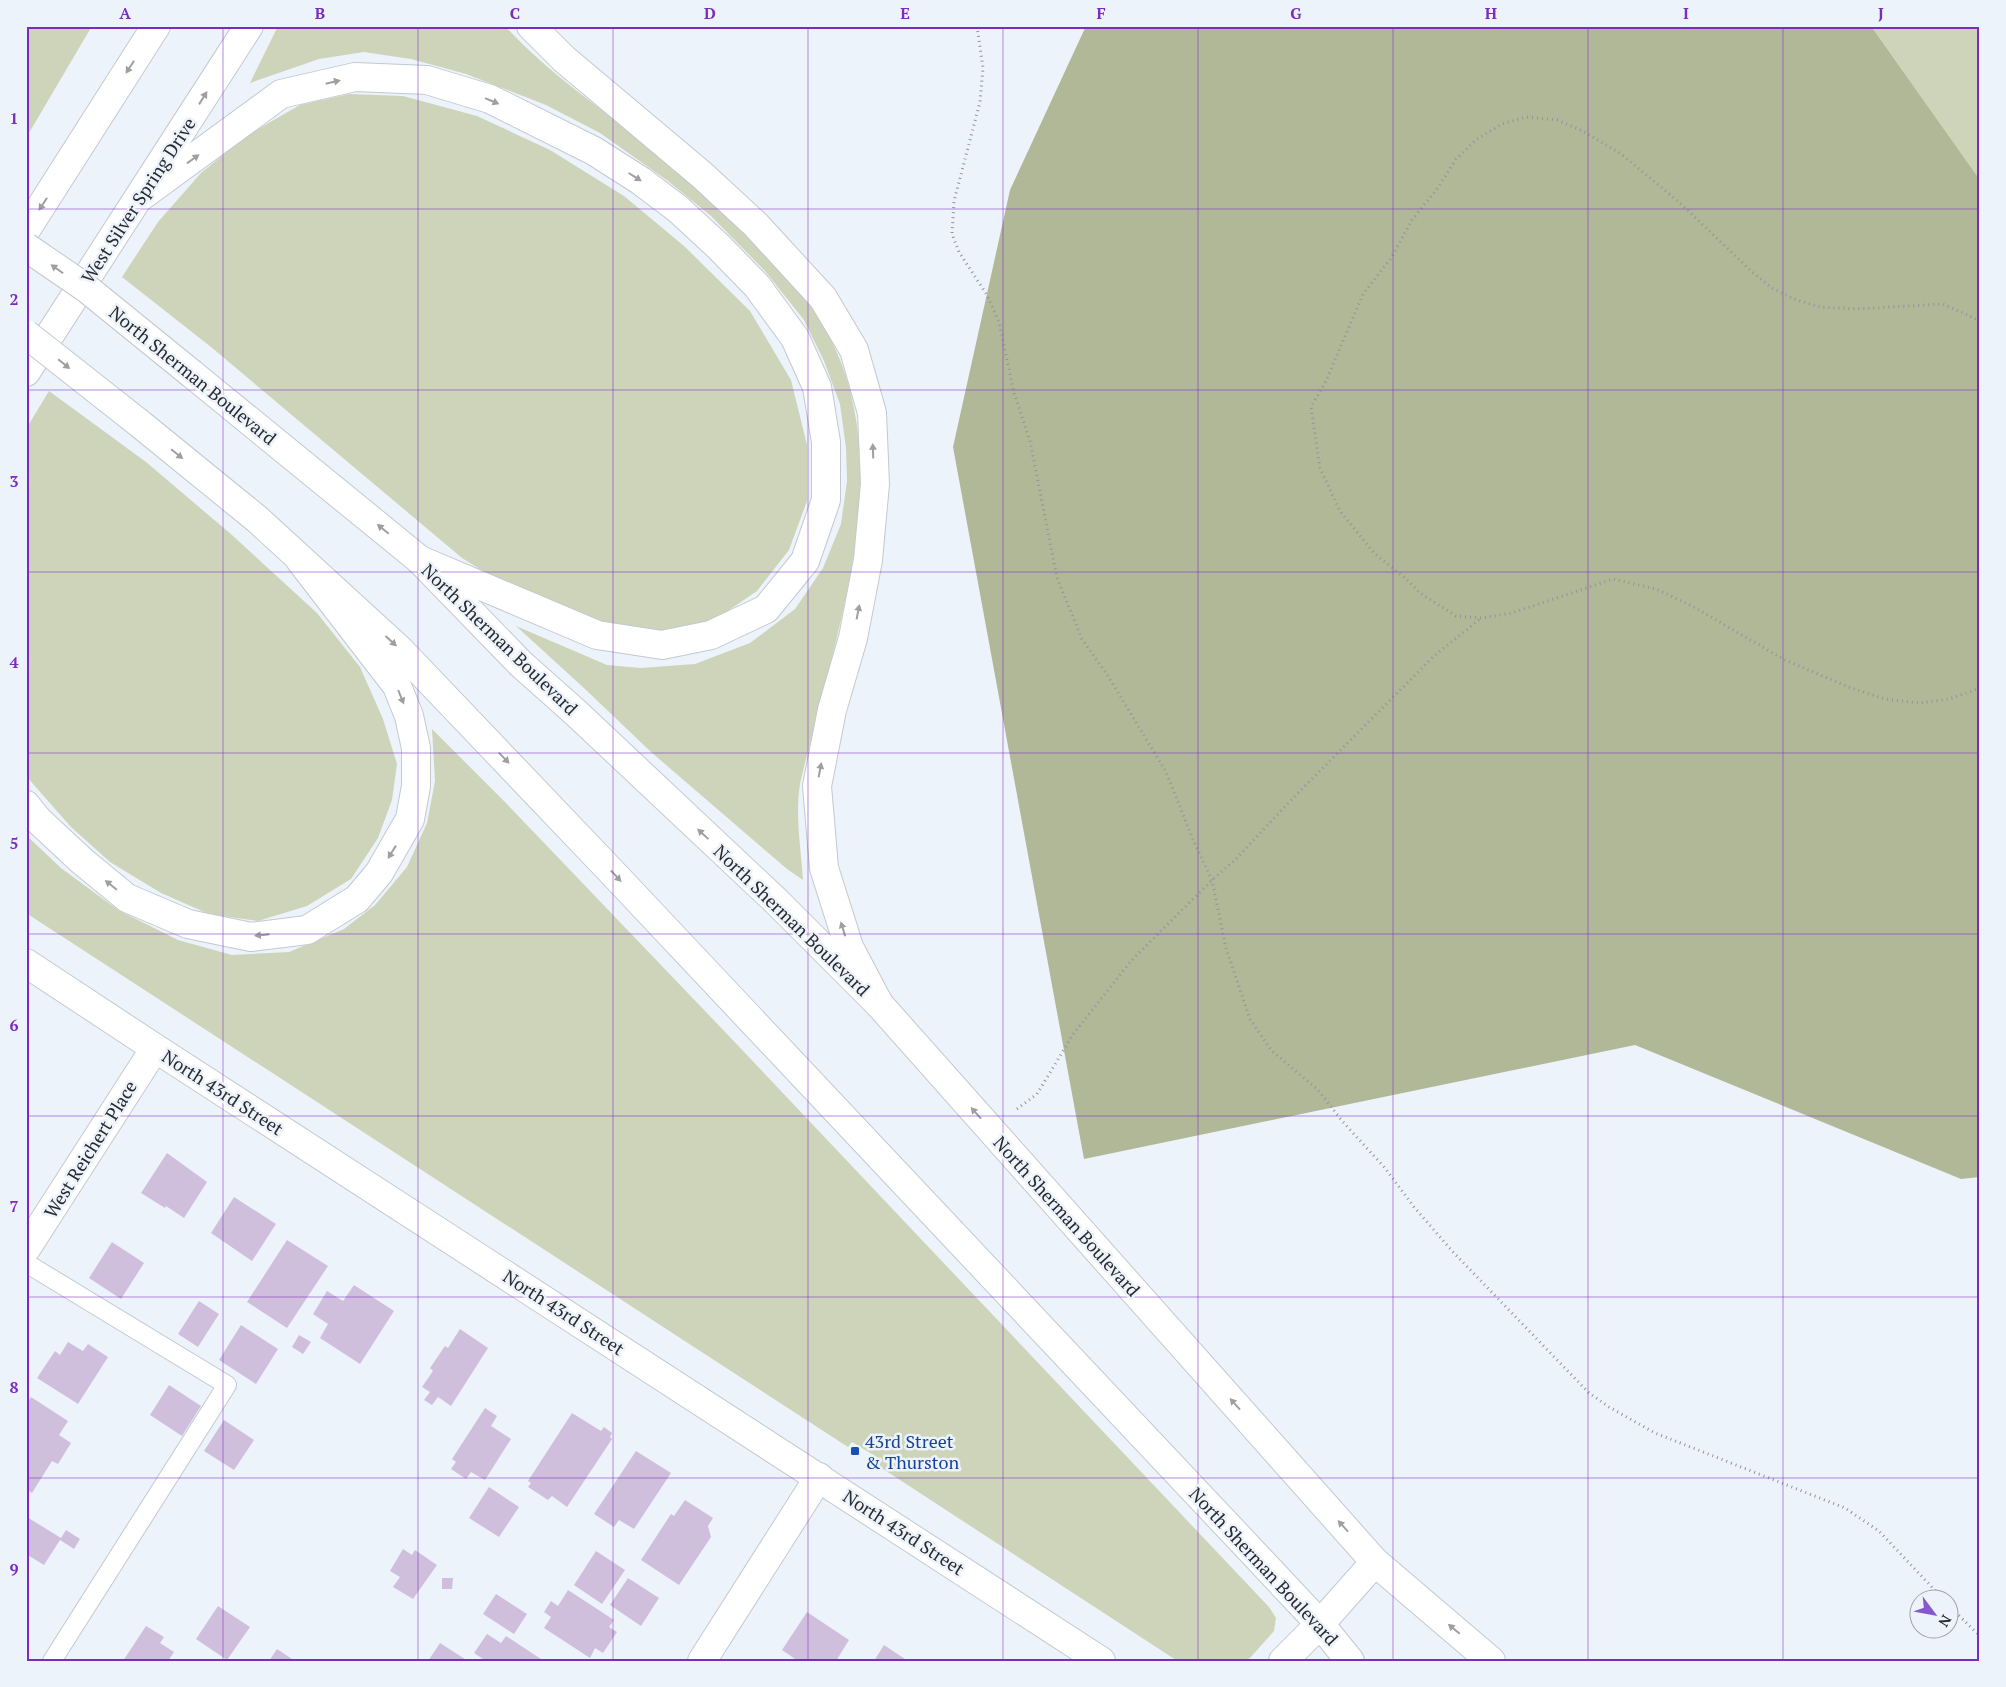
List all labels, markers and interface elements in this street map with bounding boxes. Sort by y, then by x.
text: A [119,2,131,24]
text: B [315,2,325,24]
text: C [510,2,520,24]
text: D [704,2,716,24]
text: E [900,2,910,24]
text: F [1096,2,1106,24]
text: G [1290,2,1302,24]
text: H [1485,2,1497,24]
text: I [1683,2,1689,24]
text: J [1878,2,1884,24]
one-way arrow [125,61,135,74]
one-way arrow [325,78,340,86]
one-way arrow [199,91,208,104]
one-way arrow [484,97,499,105]
text: 1 [9,107,19,129]
street label: West Silver Spring Drive [75,113,201,287]
one-way arrow [186,153,199,164]
one-way arrow [628,172,641,181]
one-way arrow [38,198,47,211]
one-way arrow [50,264,64,274]
text: 2 [9,288,19,310]
street label: North Sherman Boulevard [105,300,281,450]
one-way arrow [58,358,71,369]
one-way arrow [869,442,877,458]
one-way arrow [170,448,183,459]
text: 3 [9,470,19,492]
one-way arrow [376,524,389,535]
street label: North Sherman Boulevard [417,558,583,720]
one-way arrow [854,604,862,619]
one-way arrow [384,636,397,647]
text: 4 [9,651,19,673]
one-way arrow [398,690,406,704]
one-way arrow [498,752,510,764]
one-way arrow [817,761,825,777]
one-way arrow [698,828,710,840]
text: 5 [9,832,19,854]
street label: North Sherman Boulevard [709,839,875,1001]
one-way arrow [387,846,397,859]
one-way arrow [610,869,622,881]
one-way arrow [105,880,118,891]
one-way arrow [839,921,846,936]
one-way arrow [254,931,270,939]
text: 6 [9,1014,19,1036]
street label: North 43rd Street [158,1044,289,1140]
street label: West Reichert Place [38,1076,142,1222]
one-way arrow [970,1106,981,1119]
street label: North Sherman Boulevard [988,1131,1146,1301]
text: 7 [9,1195,19,1217]
street label: North 43rd Street [499,1264,630,1360]
text: 8 [9,1376,19,1398]
one-way arrow [1229,1399,1241,1411]
place label: 43rd Street & Thurston [865,1429,959,1474]
marker: 43rd Street & Thurston [849,1445,861,1457]
street label: North Sherman Boulevard [1184,1482,1344,1650]
street label: North 43rd Street [839,1484,970,1580]
one-way arrow [1337,1519,1348,1532]
text: 9 [9,1558,19,1580]
north arrow [1908,1590,1958,1640]
text: N [1934,1612,1956,1631]
one-way arrow [1448,1624,1461,1635]

